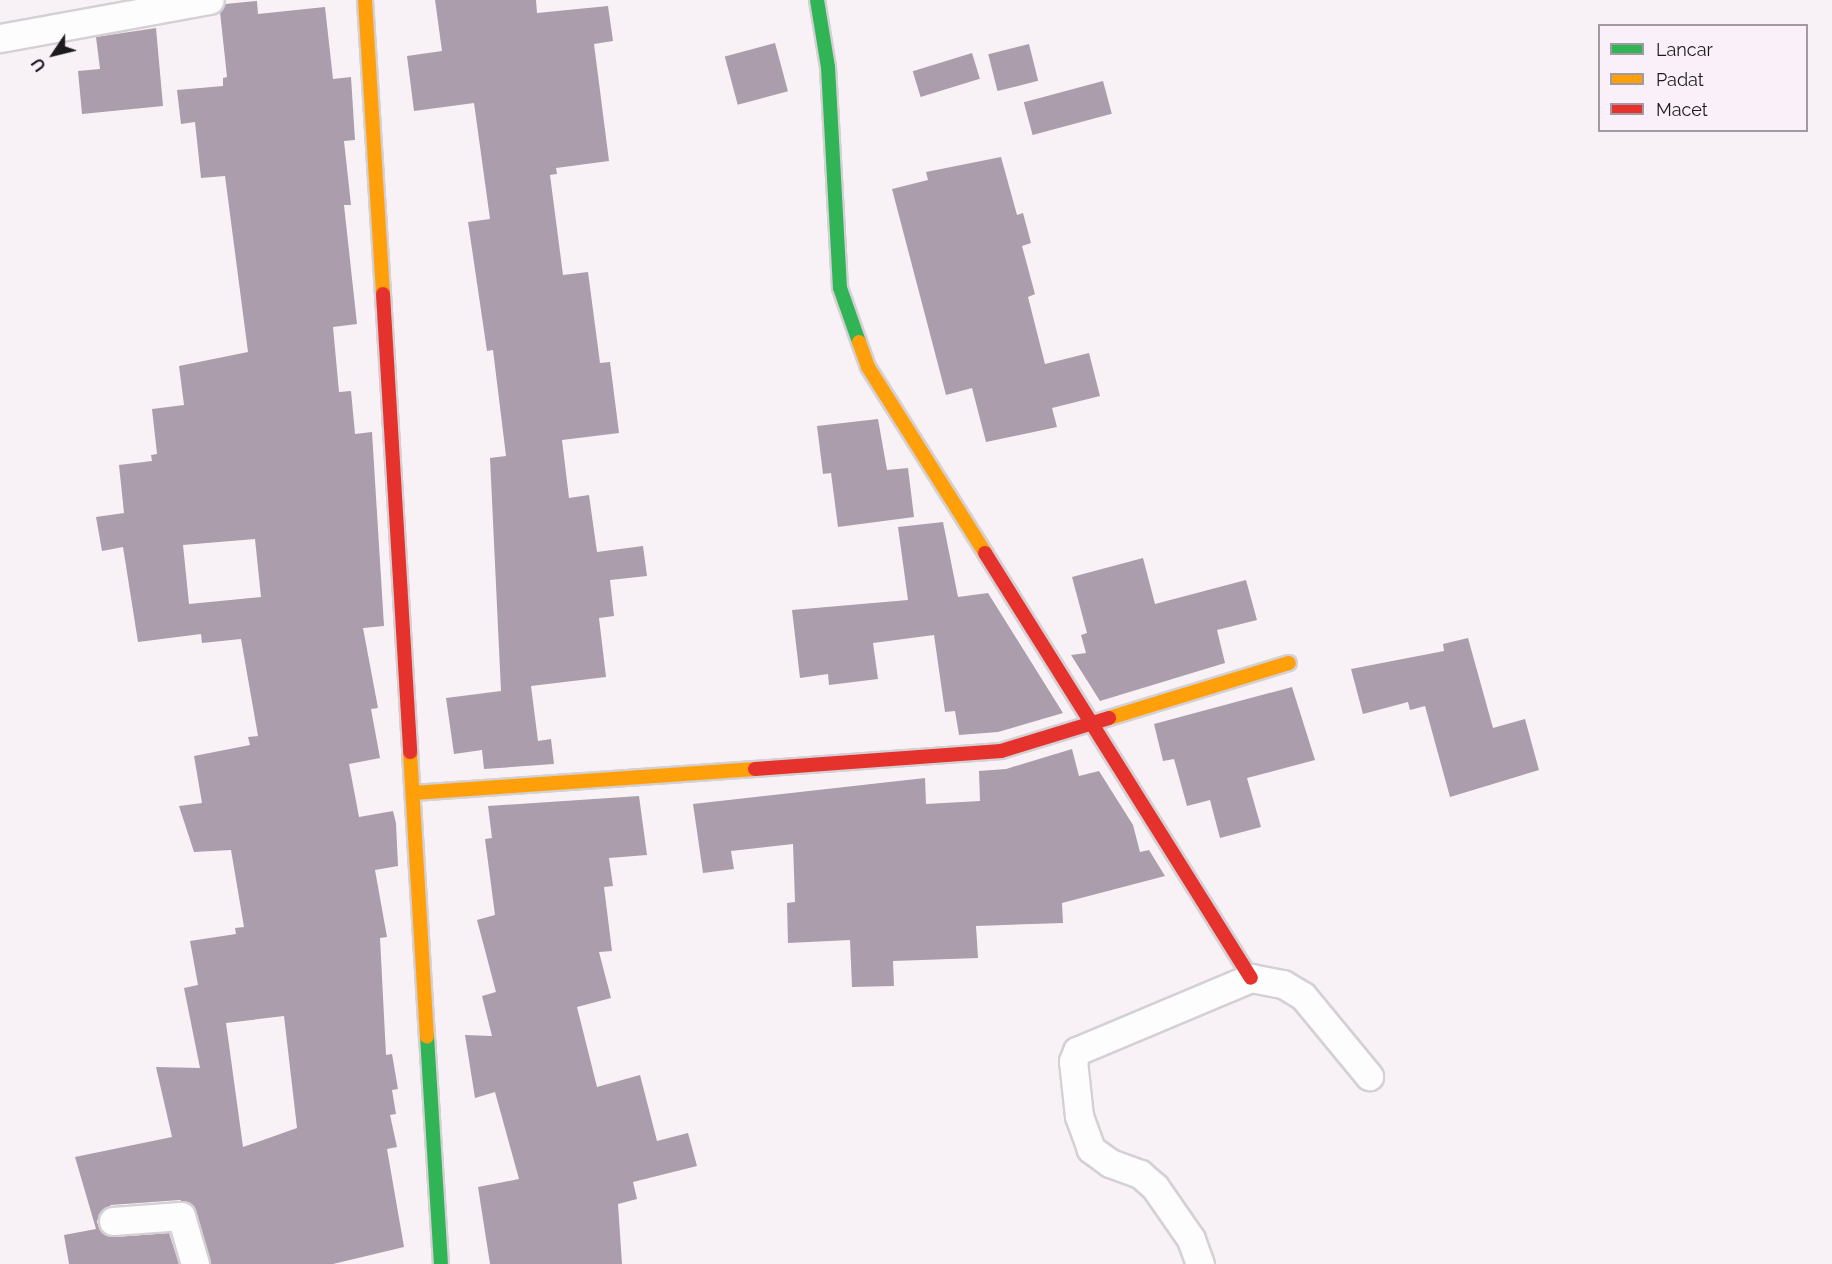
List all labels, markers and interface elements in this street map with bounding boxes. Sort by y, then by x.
north arrow [24,24,84,84]
legend [1598,24,1808,132]
text: Lancar [1656,39,1713,60]
text: U [28,54,50,75]
text: Padat [1656,69,1704,90]
text: Macet [1656,99,1708,120]

